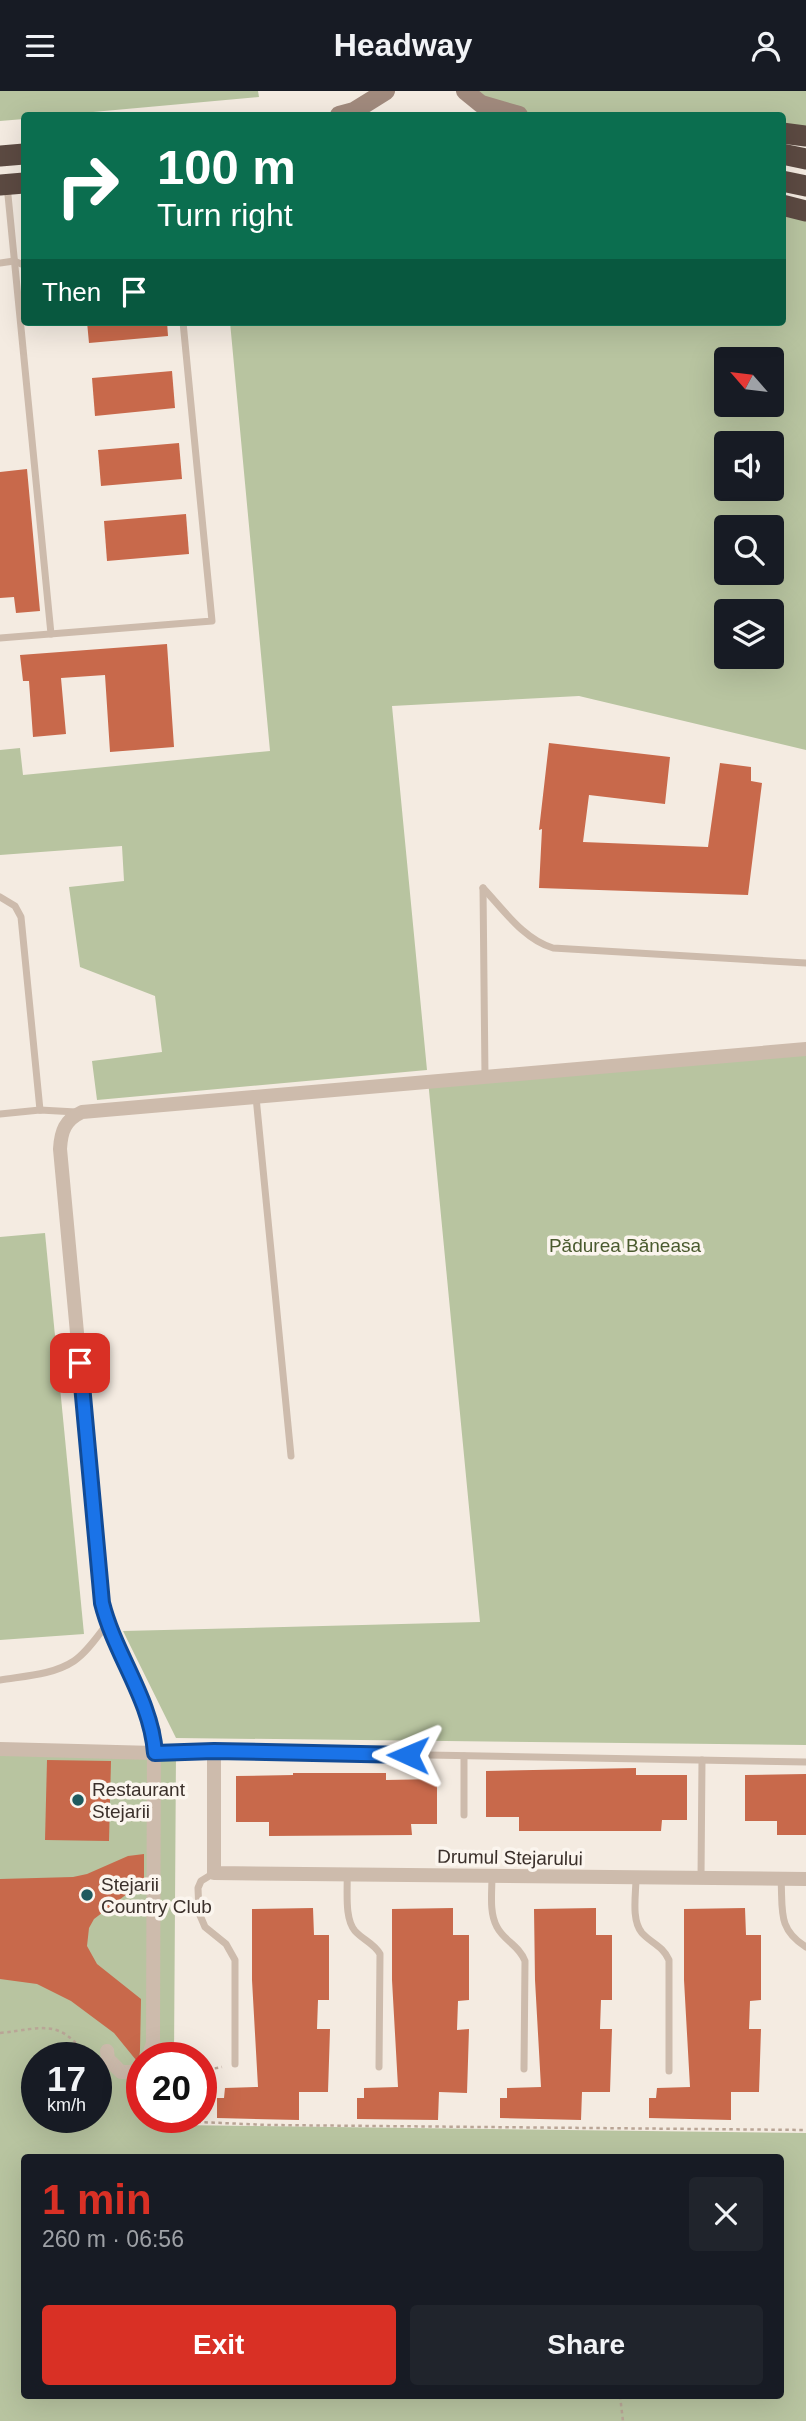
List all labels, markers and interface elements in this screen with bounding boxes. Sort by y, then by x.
icon: menu [21,27,59,65]
text: Headway [334,27,472,63]
icon: person [747,27,785,65]
icon: right [42,140,133,231]
text: 100 m [157,140,296,194]
text: Turn right [157,197,293,233]
icon: arrive [115,273,153,311]
text: Then [42,277,101,307]
north arrow [714,347,784,417]
map controls [714,347,784,669]
button: sound [714,431,784,501]
button: search [714,515,784,585]
button: layers [714,599,784,669]
park label: Pădurea Băneasa [549,1235,701,1256]
pin [50,1333,110,1393]
icon: arrive [61,1344,99,1382]
position arrow [371,1718,445,1792]
place label: Restaurant Stejarii [92,1779,186,1822]
marker: Restaurant Stejarii [70,1792,86,1808]
street label: Drumul Stejarului [437,1846,583,1869]
place label: Stejarii Country Club [101,1874,212,1917]
marker: Stejarii Country Club [79,1887,95,1903]
speed limit sign: 20 [126,2042,217,2133]
text: 17 [47,2059,86,2098]
text: km/h [47,2095,86,2115]
text: 1 min [42,2176,152,2223]
button: close [689,2177,763,2251]
text: 260 m · 06:56 [42,2226,184,2252]
button: Exit [42,2305,396,2385]
button: Share [410,2305,763,2385]

